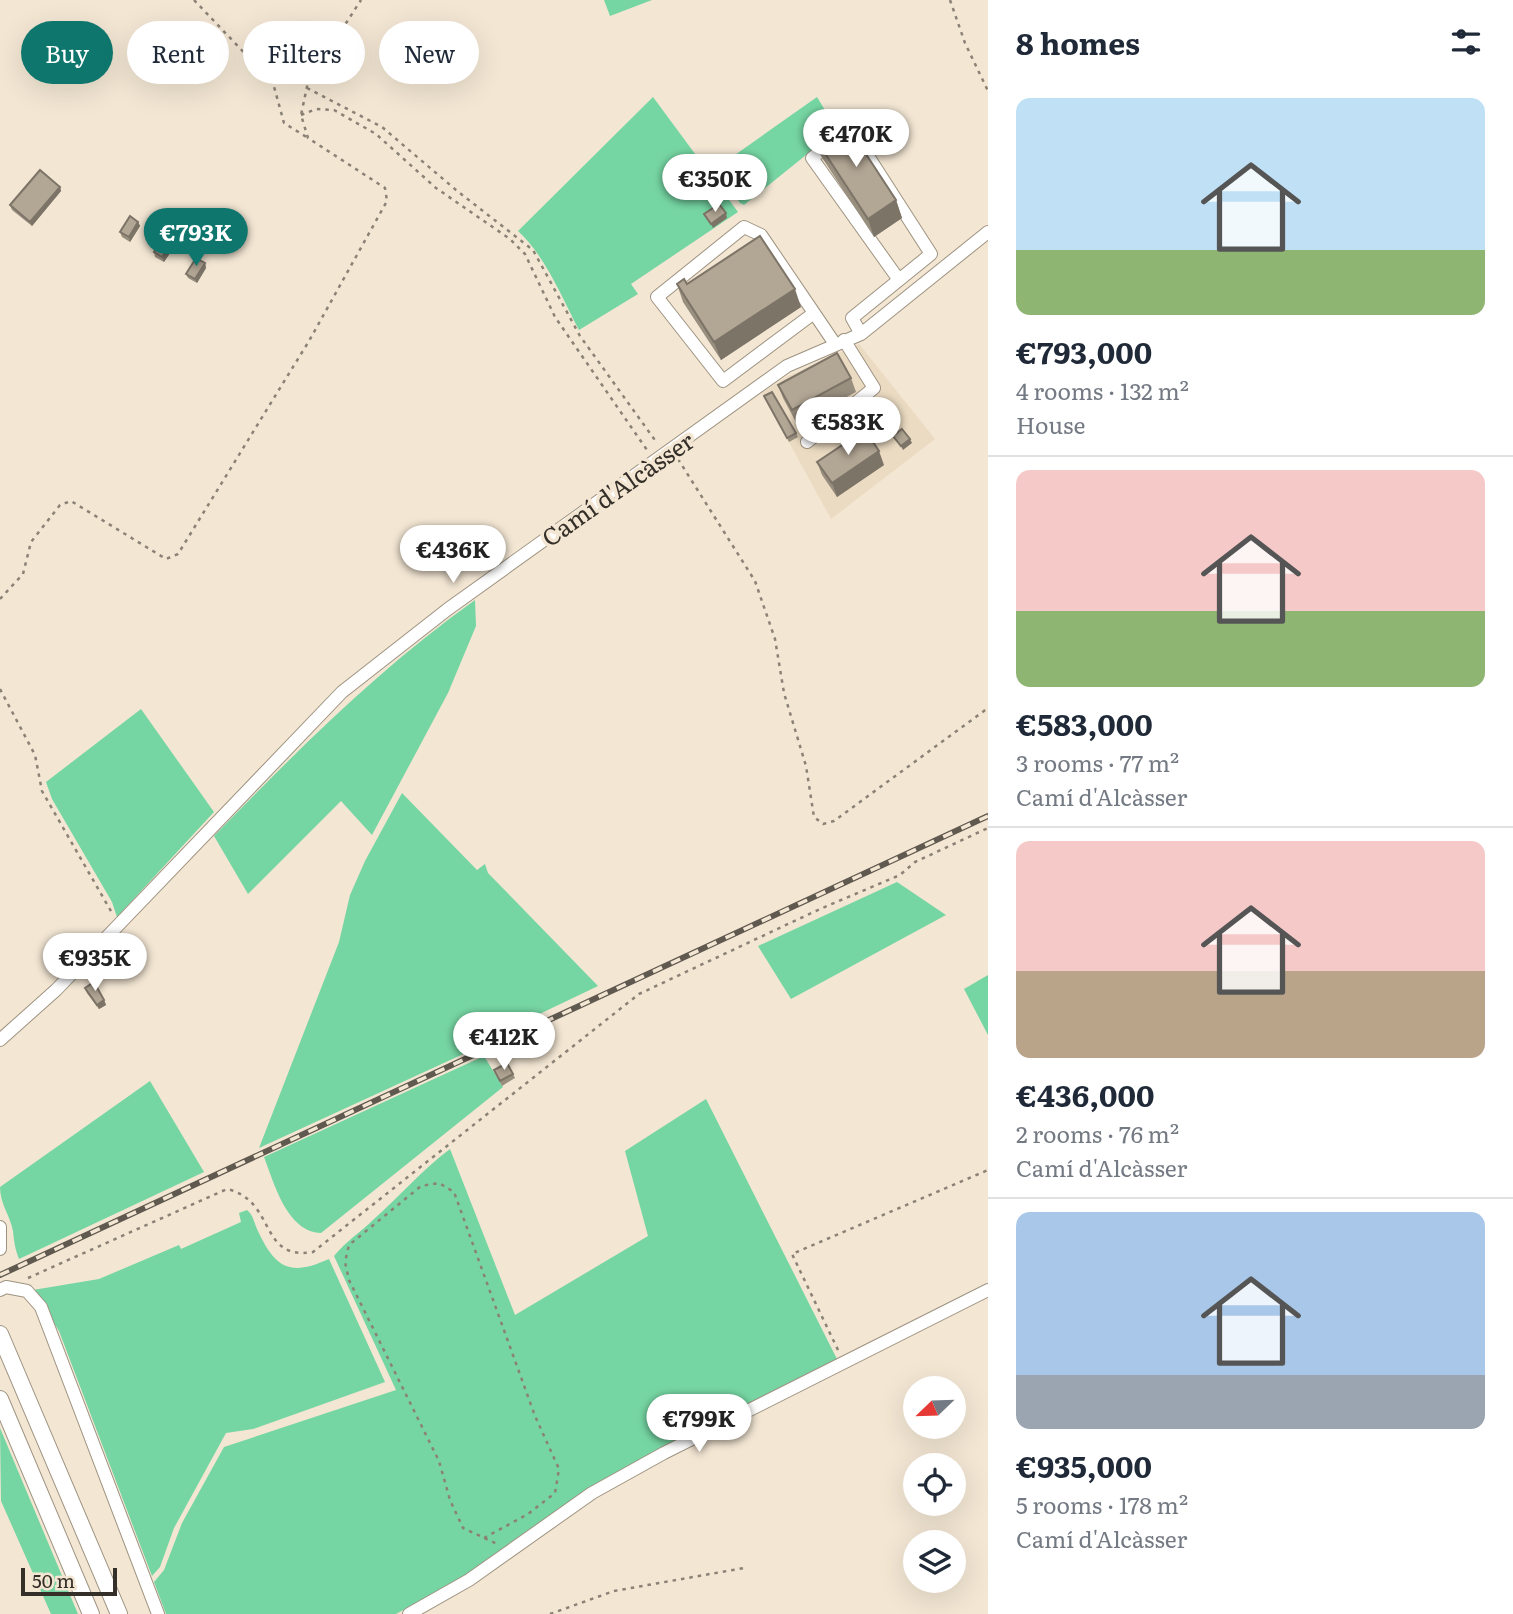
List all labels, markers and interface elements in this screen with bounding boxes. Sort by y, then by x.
text: 8 homes [1016,20,1140,64]
chip: Buy [21,21,113,84]
chip: Rent [127,21,229,84]
chip: Filters [243,21,365,84]
chip: New [379,21,479,84]
icon: filters [1447,23,1485,61]
pin: €470K [807,110,905,169]
text: €470K [819,115,893,149]
icon: home [1188,144,1314,270]
pin: €350K [666,154,764,214]
text: €350K [678,160,752,194]
pin: €793K [147,208,245,268]
text: €793K [160,214,232,248]
text: €793,000 [1016,329,1152,373]
text: 4 rooms · 132 m² [1016,373,1189,407]
pin: €583K [799,398,897,457]
text: €583K [812,403,884,437]
text: House [1016,407,1085,441]
street label: Camí d'Alcàsser [534,422,701,554]
icon: home [1188,516,1314,642]
pin: €436K [404,526,502,585]
text: €436K [416,531,490,565]
text: €583,000 [1016,701,1153,745]
text: 3 rooms · 77 m² [1016,745,1179,779]
text: Camí d'Alcàsser [1016,779,1187,813]
icon: home [1188,887,1314,1013]
pin: €935K [46,934,144,993]
text: €935K [59,939,131,973]
pin: €412K [455,1012,553,1072]
text: €412K [469,1018,539,1052]
text: €436,000 [1016,1072,1154,1116]
text: 2 rooms · 76 m² [1016,1116,1179,1150]
text: Camí d'Alcàsser [1016,1150,1187,1184]
icon: home [1188,1258,1314,1384]
north arrow [903,1376,966,1438]
map controls [903,1376,966,1593]
pin: €799K [650,1394,748,1454]
text: €799K [662,1400,736,1434]
text: €935,000 [1016,1443,1152,1487]
button: locate [903,1453,966,1516]
text: 5 rooms · 178 m² [1016,1487,1188,1521]
text: Camí d'Alcàsser [1016,1521,1187,1555]
button: layers [903,1530,966,1593]
scale bar [21,1565,117,1597]
text: 50 m [32,1566,75,1594]

